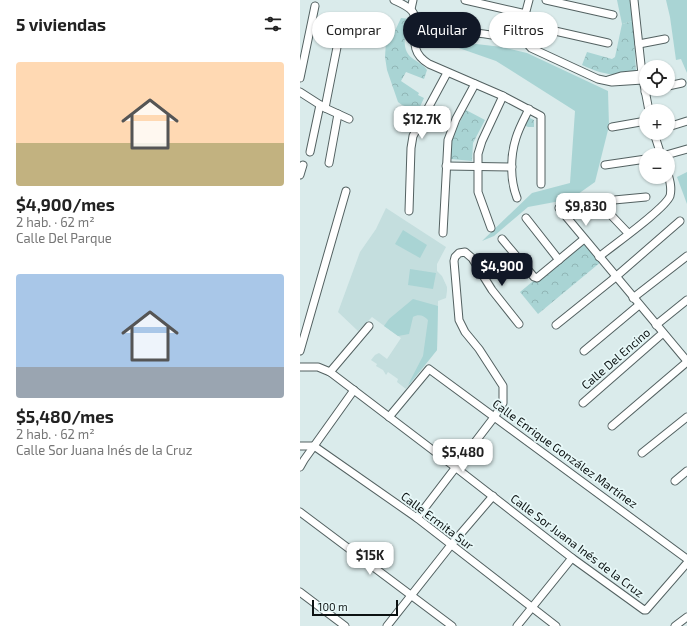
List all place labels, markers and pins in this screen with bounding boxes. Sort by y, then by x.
pin: $12.7K [389,106,455,140]
pin: $9,830 [553,193,619,227]
pin: $4,900 [469,253,535,287]
pin: $5,480 [430,439,496,473]
pin: $15K [346,542,394,576]

